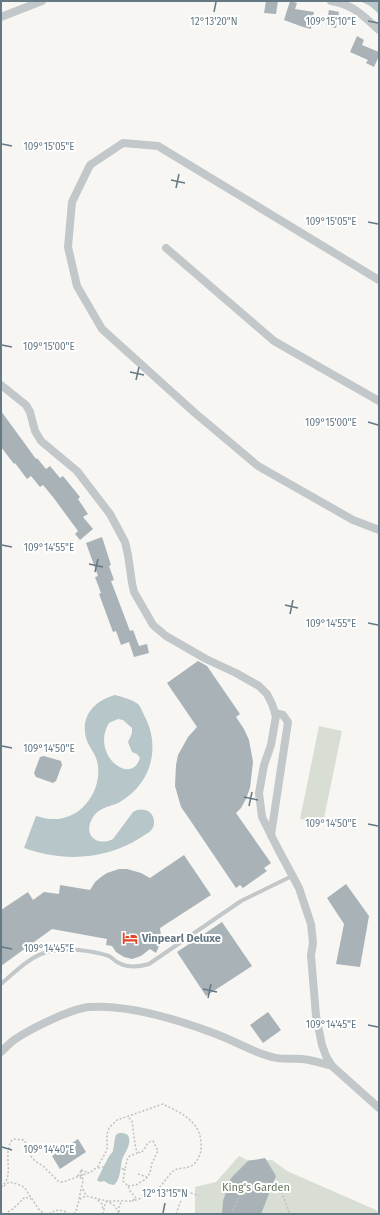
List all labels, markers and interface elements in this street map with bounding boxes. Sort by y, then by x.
text: 12°13'20"N [190,16,238,28]
text: 109°15'10"E [306,16,356,28]
text: 109°15'05"E [23,141,75,153]
text: 109°15'05"E [305,216,357,228]
text: 109°15'00"E [23,341,75,353]
text: 109°15'00"E [305,417,357,429]
text: 109°14'55"E [24,542,74,554]
text: 109°14'55"E [306,618,356,630]
text: 109°14'50"E [23,743,75,755]
text: 109°14'50"E [305,818,357,830]
hotel icon: Vinpearl Deluxe [121,929,139,947]
place label: Vinpearl Deluxe [141,932,221,945]
text: 109°14'45"E [24,943,74,955]
text: 109°14'45"E [306,1019,356,1031]
text: 109°14'40"E [23,1144,75,1156]
park label: King's Garden [222,1181,290,1194]
text: 12°13'15"N [142,1188,188,1200]

